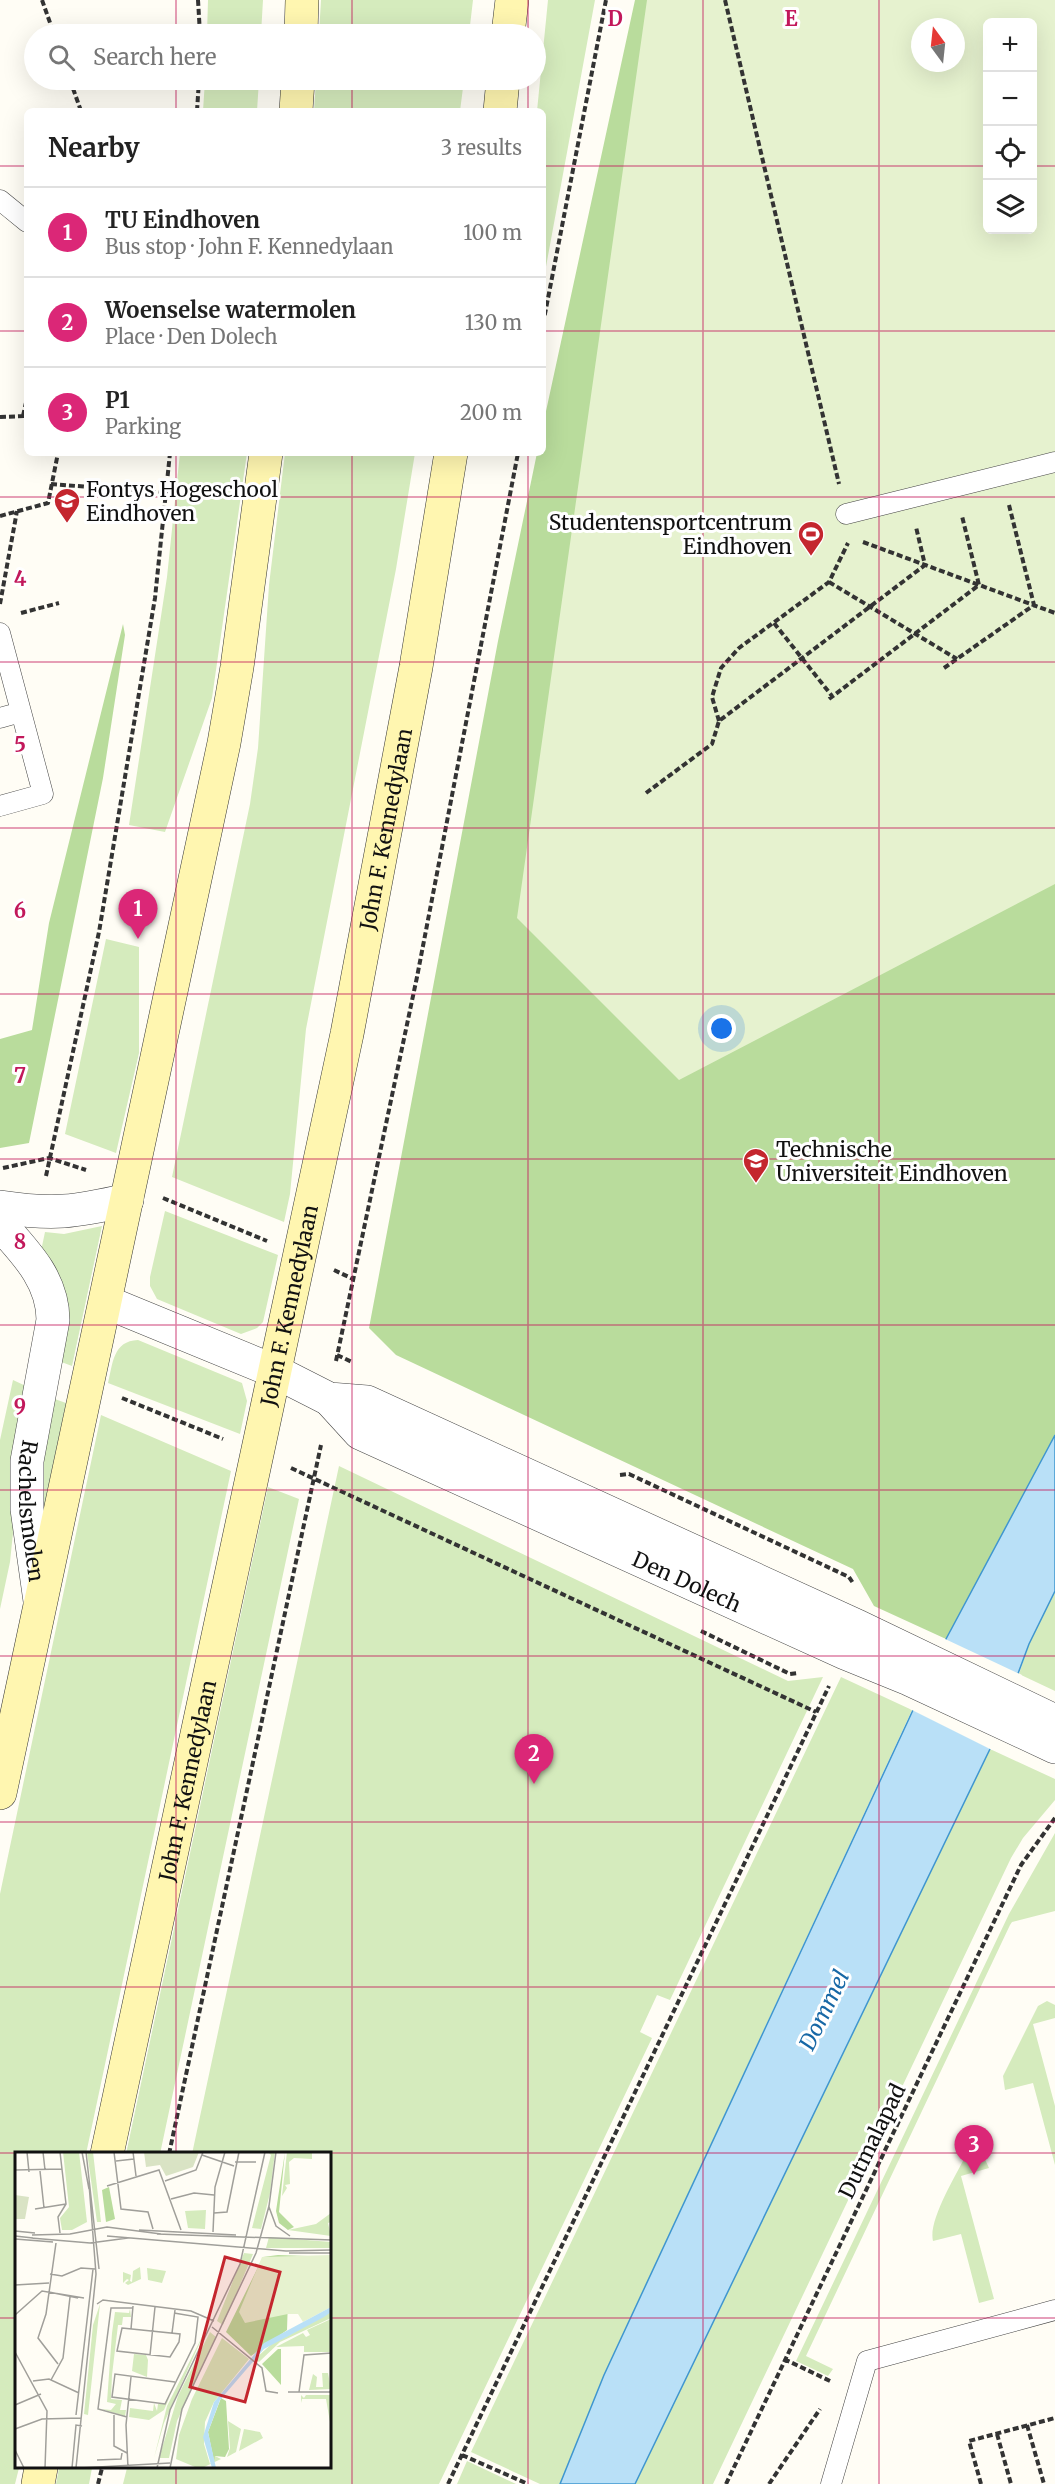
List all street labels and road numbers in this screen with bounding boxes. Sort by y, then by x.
street label: John F. Kennedylaan [353,726,418,933]
street label: John F. Kennedylaan [254,1202,324,1409]
street label: Rachelsmolen [13,1438,51,1583]
street label: Den Dolech [628,1545,746,1618]
street label: John F. Kennedylaan [152,1677,222,1885]
street label: Dutmalapad [833,2079,912,2203]

